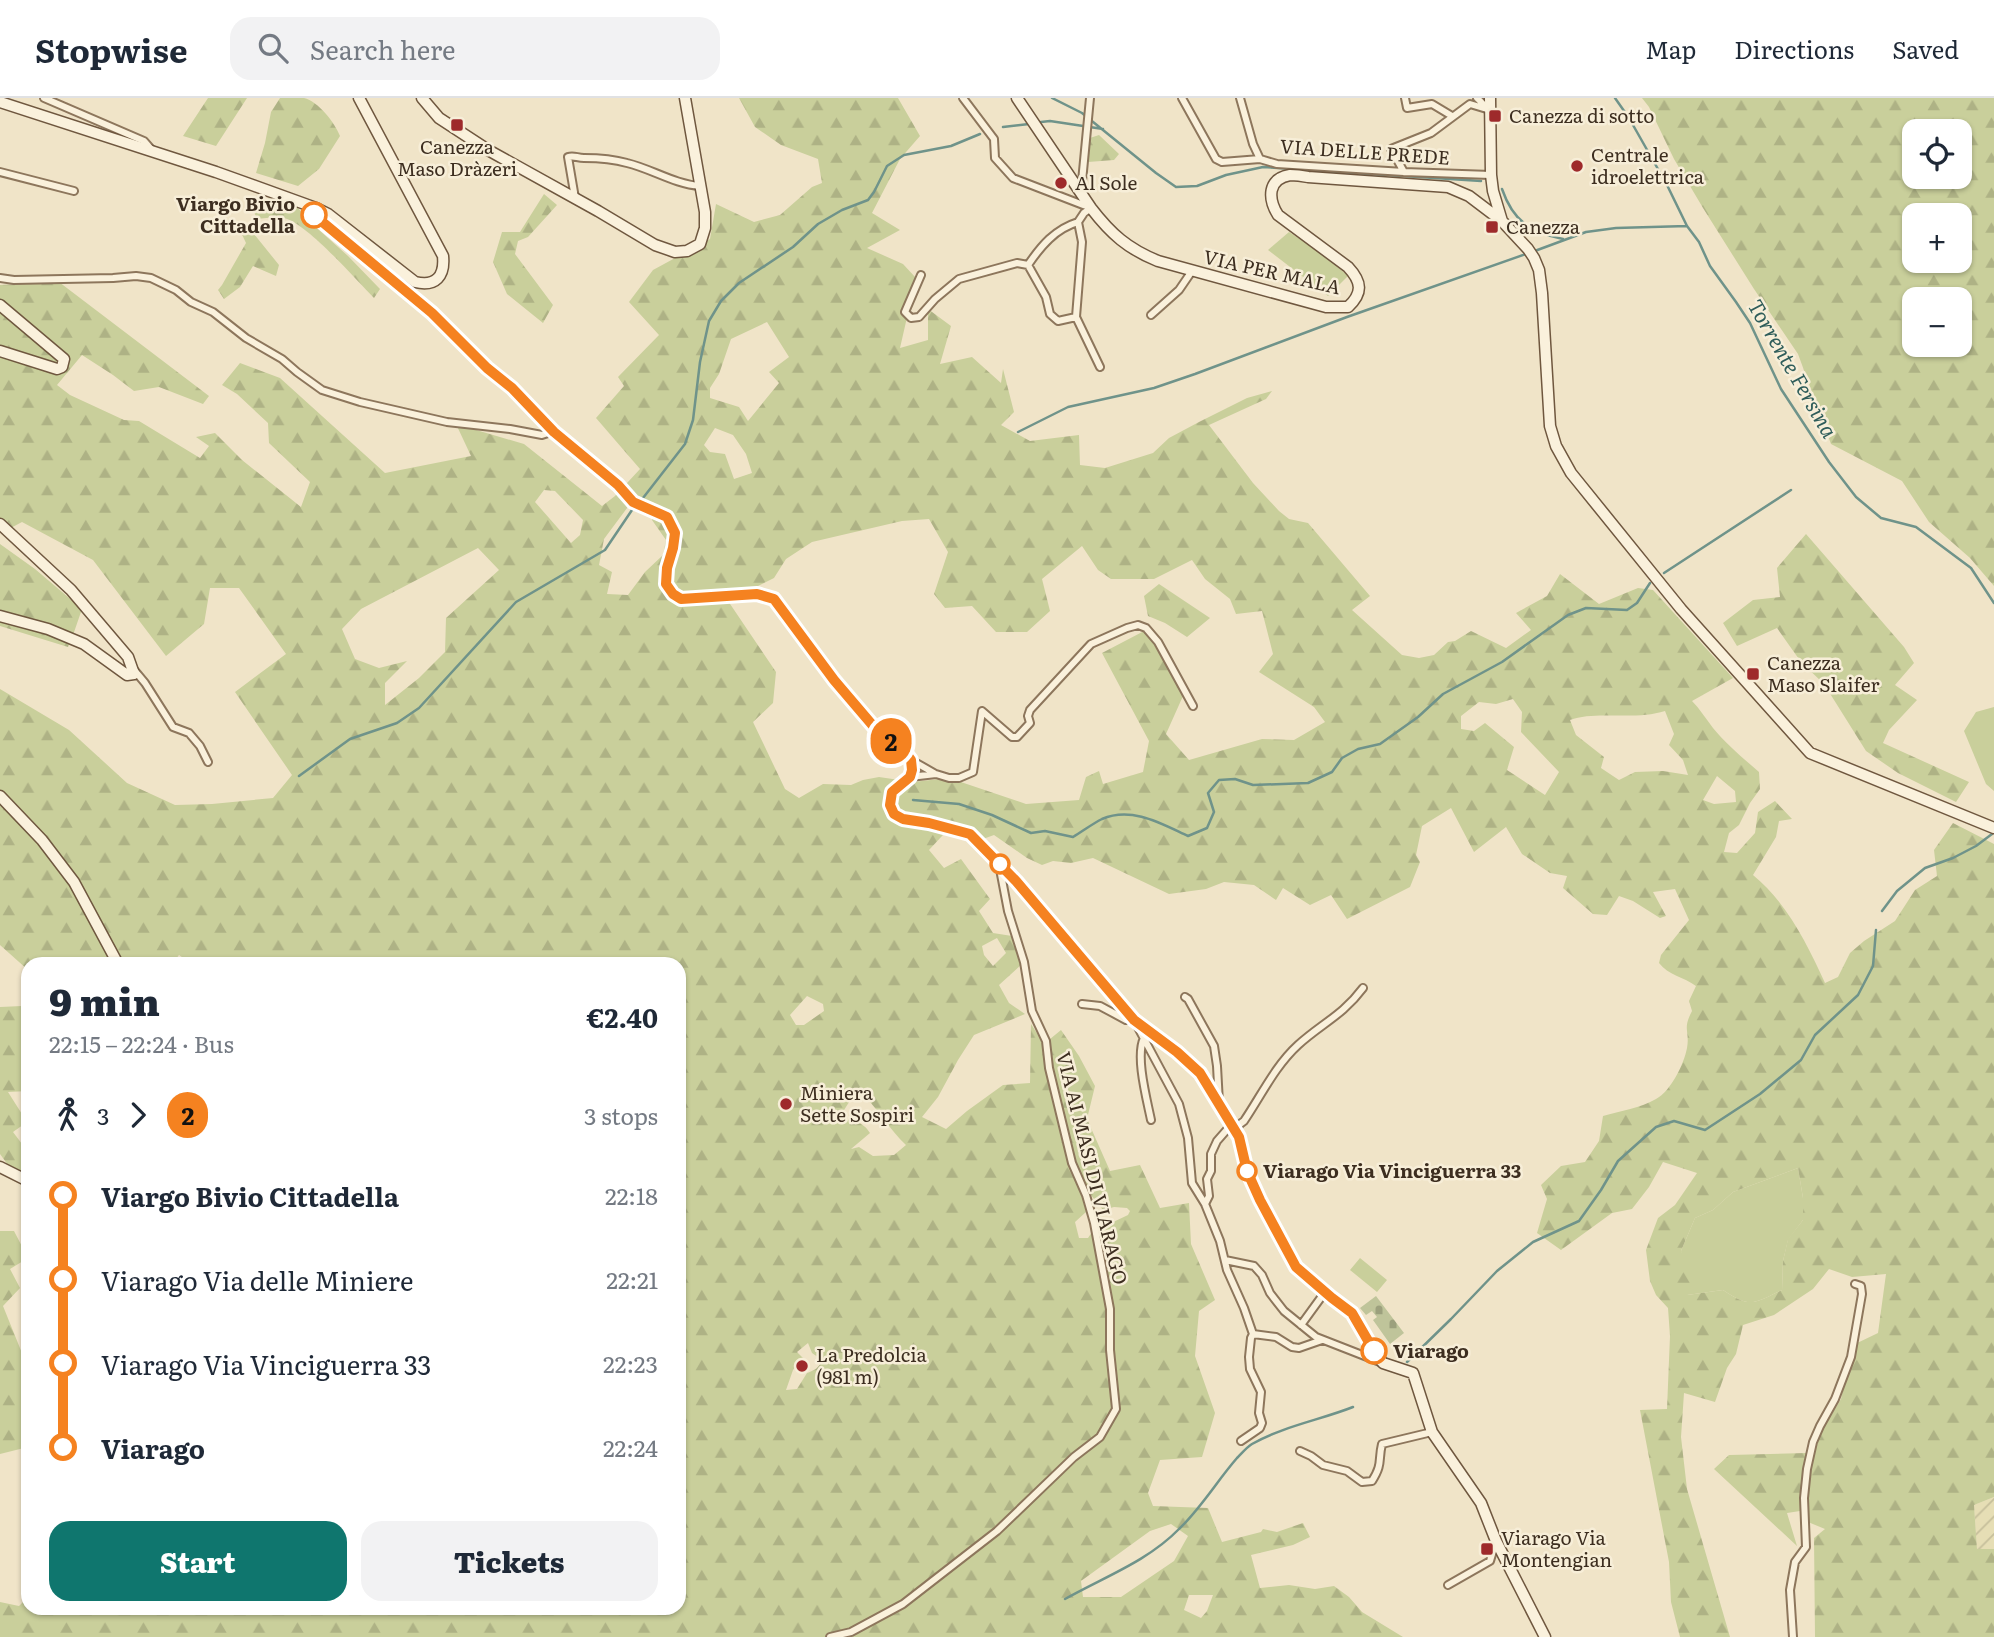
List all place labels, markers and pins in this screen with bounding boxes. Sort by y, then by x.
place label: Canezza di sotto [1509,101,1654,129]
marker: Canezza di sotto [1487,108,1503,124]
marker: Canezza Maso Dràzeri [449,117,465,133]
place label: Canezza Maso Dràzeri [397,132,517,182]
place label: Centrale idroelettrica [1591,140,1705,190]
marker: Centrale idroelettrica [1569,158,1585,174]
place label: Al Sole [1075,168,1138,196]
marker: Al Sole [1053,175,1069,191]
place label: Viargo Bivio Cittadella [176,189,295,239]
marker: Viargo Bivio Cittadella [301,202,327,228]
place label: Canezza [1506,212,1581,240]
marker: Canezza [1484,219,1500,235]
place label: Canezza Maso Slaifer [1767,648,1879,698]
marker: Canezza Maso Slaifer [1745,666,1761,682]
unlabelled marker [990,854,1010,874]
place label: Miniera Sette Sospiri [800,1078,914,1128]
marker: Miniera Sette Sospiri [778,1096,794,1112]
place label: Viarago Via Vinciguerra 33 [1263,1156,1521,1184]
marker: Viarago Via Vinciguerra 33 [1237,1161,1257,1181]
place label: Viarago [1393,1336,1469,1364]
marker: Viarago [1361,1338,1387,1364]
place label: La Predolcia (981 m) [816,1340,928,1390]
marker: La Predolcia (981 m) [794,1358,810,1374]
place label: Viarago Via Montengian [1501,1523,1612,1573]
marker: Viarago Via Montengian [1479,1541,1495,1557]

